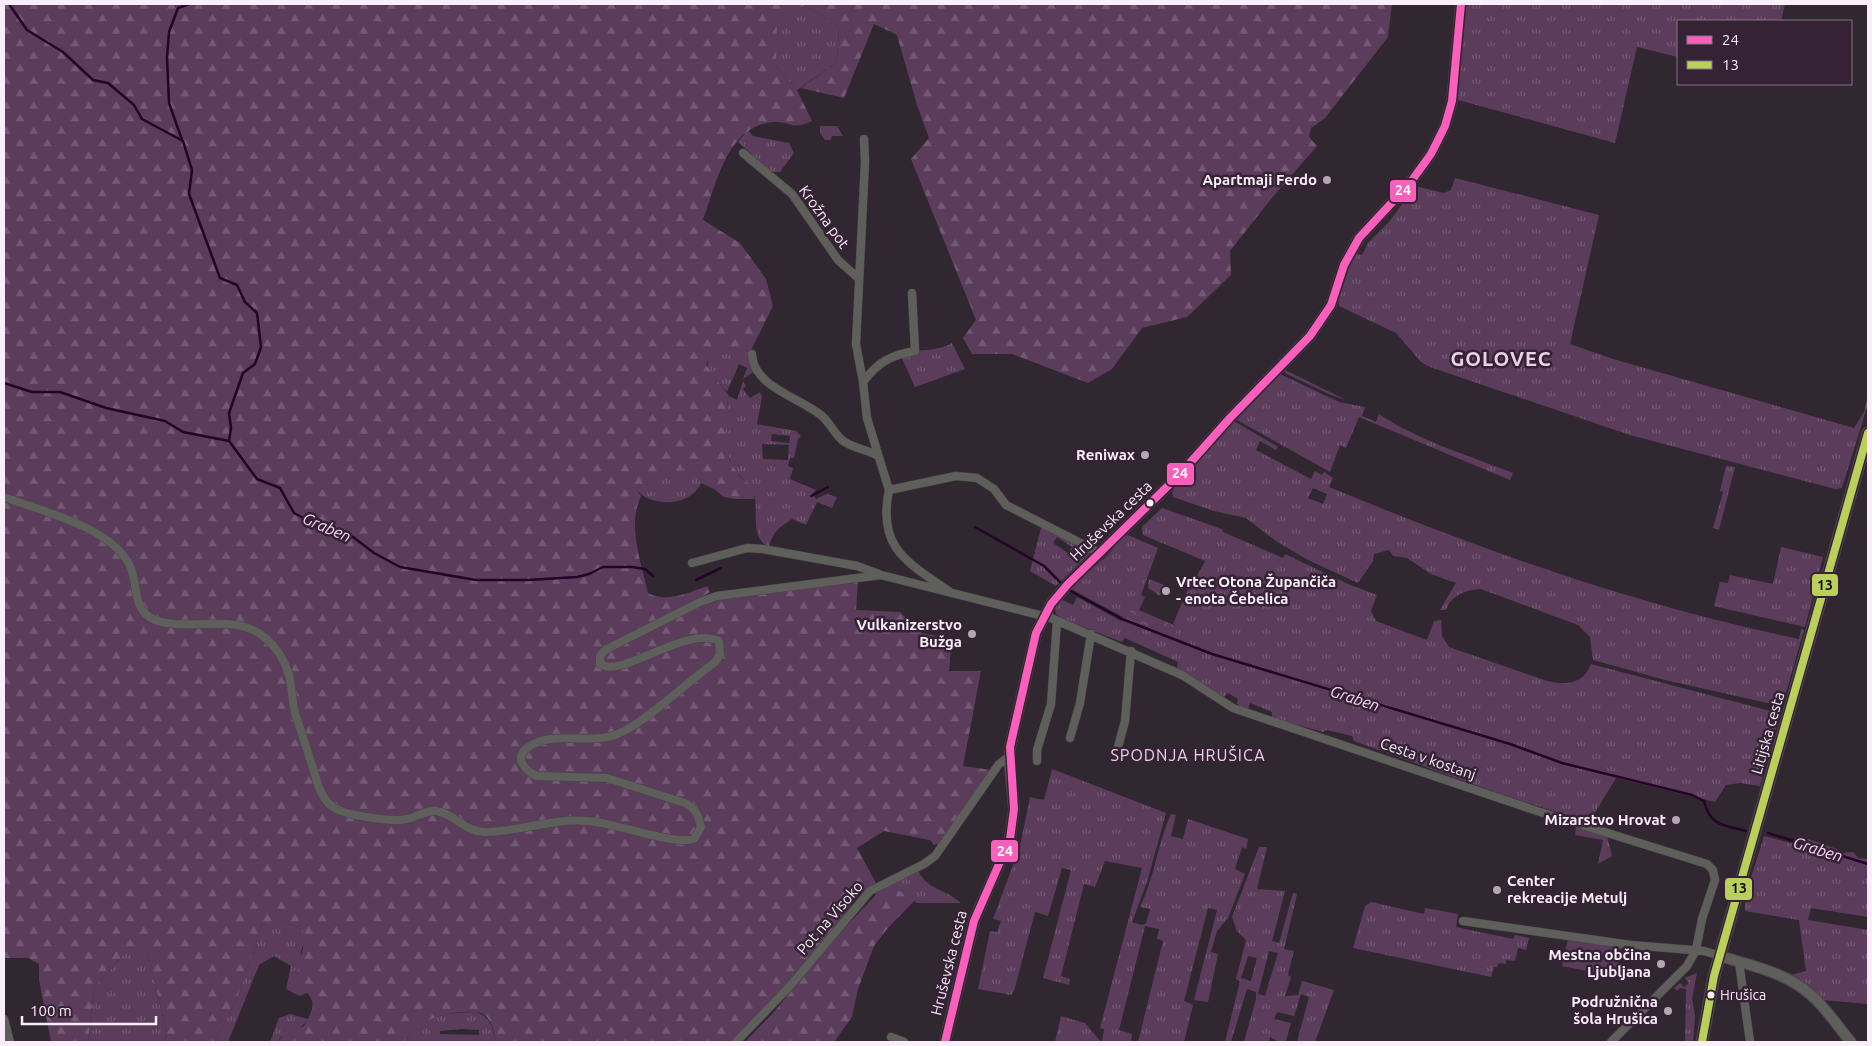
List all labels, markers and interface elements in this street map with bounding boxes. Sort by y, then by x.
legend [1677,20,1852,85]
text: 24 [1722,31,1739,48]
text: 13 [1722,56,1739,73]
place label: Apartmaji Ferdo [1202,171,1317,188]
marker: Apartmaji Ferdo [1321,174,1333,186]
line badge: 24 [1389,179,1417,203]
street label: Krožna pot [796,182,853,252]
text: 24 [1395,182,1411,198]
district label: GOLOVEC [1450,347,1552,370]
place label: Reniwax [1076,446,1135,463]
marker: Reniwax [1139,449,1151,461]
line badge: 24 [1166,462,1195,486]
text: 24 [1172,465,1188,481]
street label: Hruševska cesta [1066,477,1155,564]
unlabelled marker [1145,498,1155,508]
water label: Graben [300,509,354,545]
place label: Vrtec Otona Župančiča - enota Čebelica [1176,573,1336,607]
line badge: 13 [1811,573,1839,597]
text: 13 [1817,577,1833,593]
marker: Vrtec Otona Župančiča - enota Čebelica [1160,585,1172,597]
place label: Vulkanizerstvo Bužga [857,616,962,650]
marker: Vulkanizerstvo Bužga [966,628,978,640]
water label: Graben [1328,682,1382,714]
street label: Litijska cesta [1748,690,1787,776]
street label: Cesta v kostanj [1378,734,1478,783]
district label: SPODNJA HRUŠICA [1110,745,1266,764]
place label: Mizarstvo Hrovat [1545,811,1667,828]
marker: Mizarstvo Hrovat [1670,814,1682,826]
water label: Graben [1791,833,1845,865]
line badge: 24 [990,839,1019,863]
text: 24 [997,843,1013,859]
place label: Center rekreacije Metulj [1507,872,1627,906]
line badge: 13 [1724,877,1753,901]
street label: Pot na Visoko [793,878,866,958]
text: 13 [1731,880,1747,896]
marker: Center rekreacije Metulj [1491,884,1503,896]
street label: Hruševska cesta [927,909,970,1017]
place label: Mestna občina Ljubljana [1549,946,1651,980]
marker: Mestna občina Ljubljana [1655,958,1667,970]
place label: Hrušica [1720,987,1766,1003]
marker: Hrušica [1706,990,1716,1000]
place label: Podružnična šola Hrušica [1571,993,1658,1027]
scale bar [22,994,156,1026]
text: 100 m [30,1002,72,1019]
marker: Podružnična šola Hrušica [1662,1005,1674,1017]

